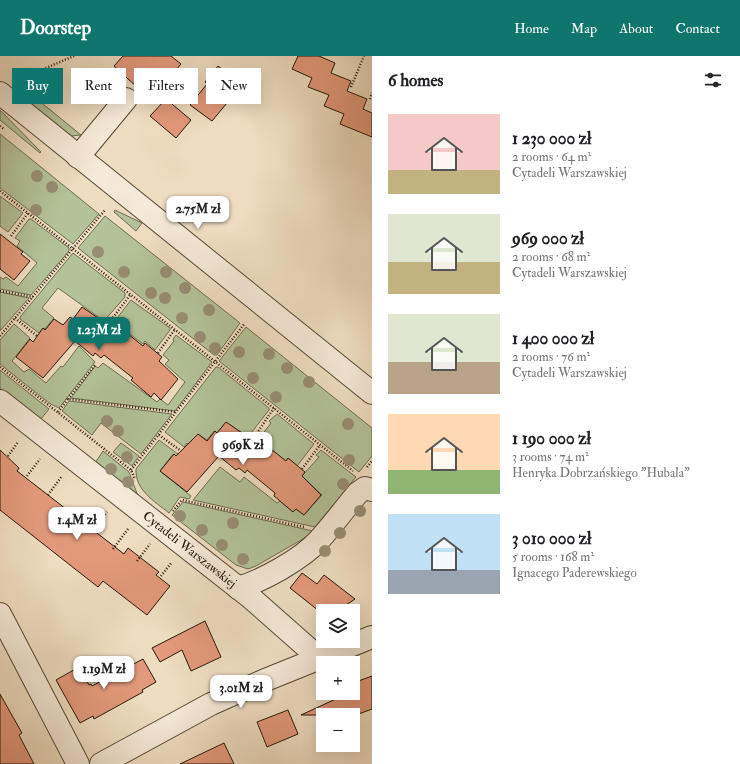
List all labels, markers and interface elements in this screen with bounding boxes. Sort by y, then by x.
text: Doorstep [20,16,91,40]
text: Home [514,20,549,37]
text: Map [571,20,597,37]
text: About [619,20,653,37]
text: Contact [675,20,720,37]
chip: Buy [12,68,63,104]
chip: Rent [71,68,126,104]
chip: Filters [134,68,198,104]
chip: New [206,68,261,104]
icon: filters [702,69,724,91]
text: 6 homes [388,70,443,91]
text: 1 230 000 zł [512,128,591,149]
icon: home [420,130,468,178]
text: 2 rooms · 64 m² [512,149,591,165]
text: Cytadeli Warszawskiej [512,165,627,181]
pin: 2.75M zł [157,196,239,230]
text: 2.75M zł [175,201,221,217]
text: 969 000 zł [512,228,584,249]
icon: home [420,230,468,278]
text: 2 rooms · 68 m² [512,249,590,265]
text: Cytadeli Warszawskiej [512,265,627,281]
pin: 1.23M zł [58,317,140,351]
text: 1.23M zł [77,322,121,338]
text: 1 400 000 zł [512,328,594,349]
icon: home [420,330,468,378]
text: 2 rooms · 76 m² [512,349,590,365]
text: Cytadeli Warszawskiej [512,365,627,381]
text: 1 190 000 zł [512,428,591,449]
icon: home [420,430,468,478]
pin: 969K zł [206,432,280,466]
text: 969K zł [222,437,264,453]
text: 3 rooms · 74 m² [512,449,589,465]
text: Henryka Dobrzańskiego "Hubala" [512,465,690,481]
pin: 1.4M zł [40,507,114,541]
street label: Cytadeli Warszawskiej [139,508,240,591]
text: 1.4M zł [57,512,97,528]
text: 3 010 000 zł [512,528,591,549]
icon: home [420,530,468,578]
text: 5 rooms · 168 m² [512,549,594,565]
text: Ignacego Paderewskiego [512,565,637,581]
map controls [316,604,360,752]
button: layers [316,604,360,648]
pin: 1.19M zł [63,656,145,690]
button: + [316,656,360,700]
text: 1.19M zł [82,661,126,677]
pin: 3.01M zł [200,675,282,709]
text: 3.01M zł [219,680,263,696]
button: − [316,708,360,752]

